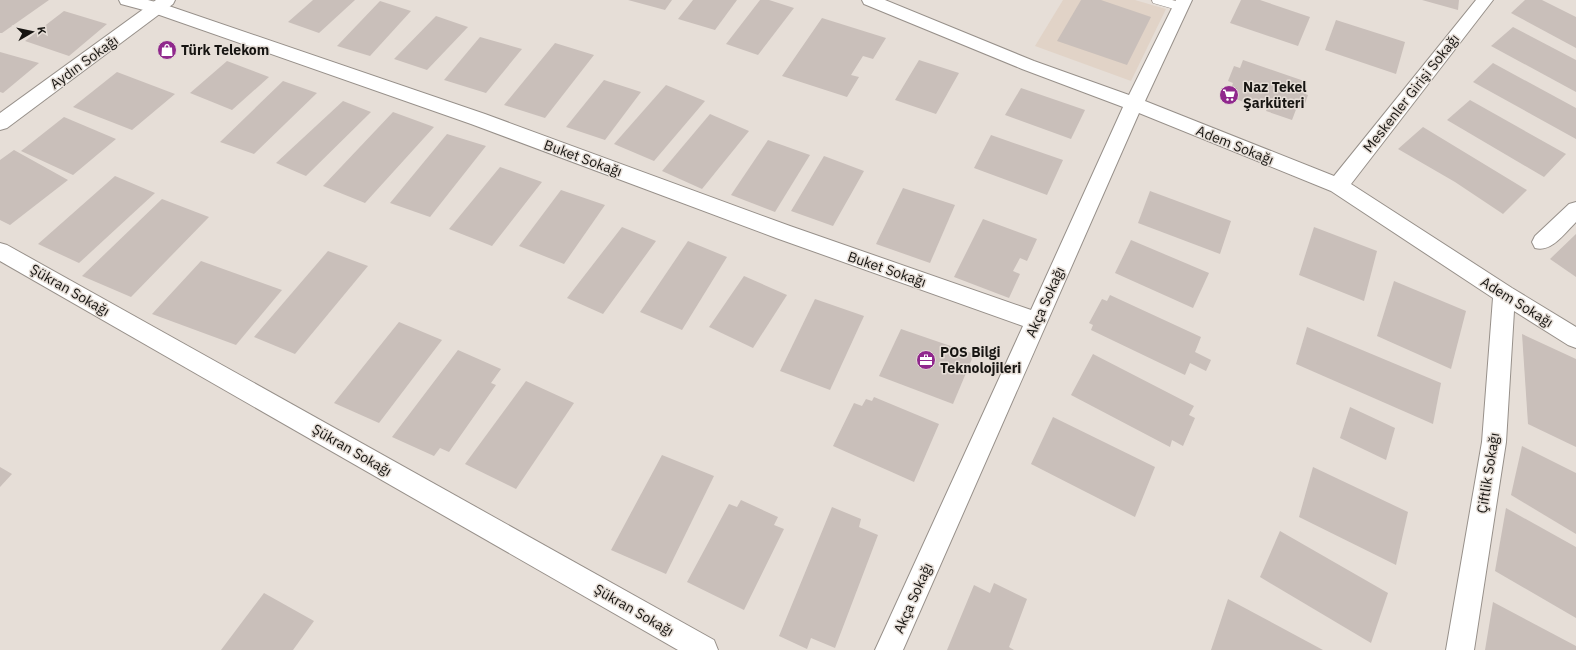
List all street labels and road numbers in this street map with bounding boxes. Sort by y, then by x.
street label: Meskenler Girişi Sokağı [1359,30,1463,156]
street label: Aydın Sokağı [46,31,122,93]
street label: Adem Sokağı [1194,121,1276,169]
street label: Buket Sokağı [541,136,625,180]
street label: Buket Sokağı [845,247,929,291]
street label: Şükran Sokağı [27,260,113,320]
street label: Akça Sokağı [1021,264,1069,340]
street label: Adem Sokağı [1477,273,1557,331]
street label: Şükran Sokağı [309,420,395,480]
street label: Çiftlik Sokağı [1473,431,1503,515]
street label: Akça Sokağı [889,560,937,636]
street label: Şükran Sokağı [591,580,677,640]

